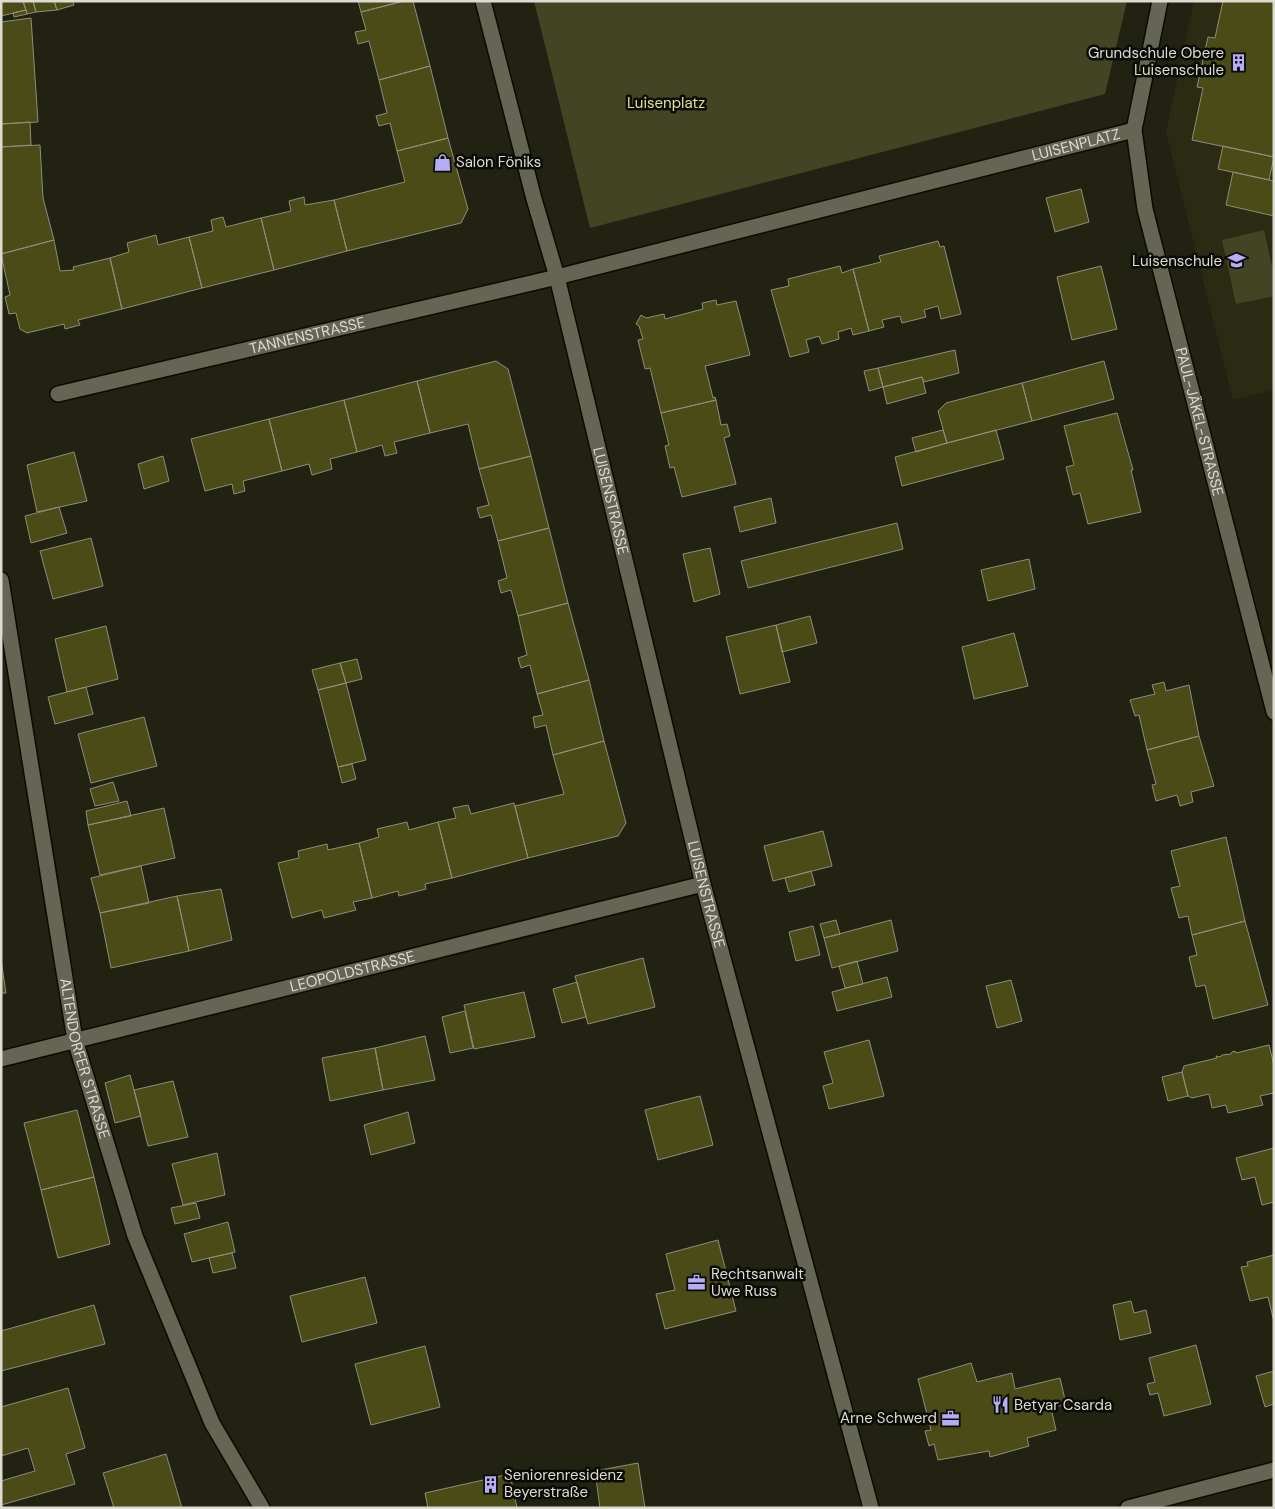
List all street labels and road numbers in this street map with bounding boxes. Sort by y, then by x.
street label: LUISENPLATZ [1030,124,1122,166]
street label: TANNENSTRASSE [247,312,367,359]
street label: PAUL-JÄKEL-STRASSE [1171,345,1228,498]
street label: LUISENSTRASSE [588,445,633,557]
street label: LUISENSTRASSE [683,839,730,950]
street label: LEOPOLDSTRASSE [288,946,417,997]
street label: ALTENDORFER STRASSE [55,977,115,1141]

